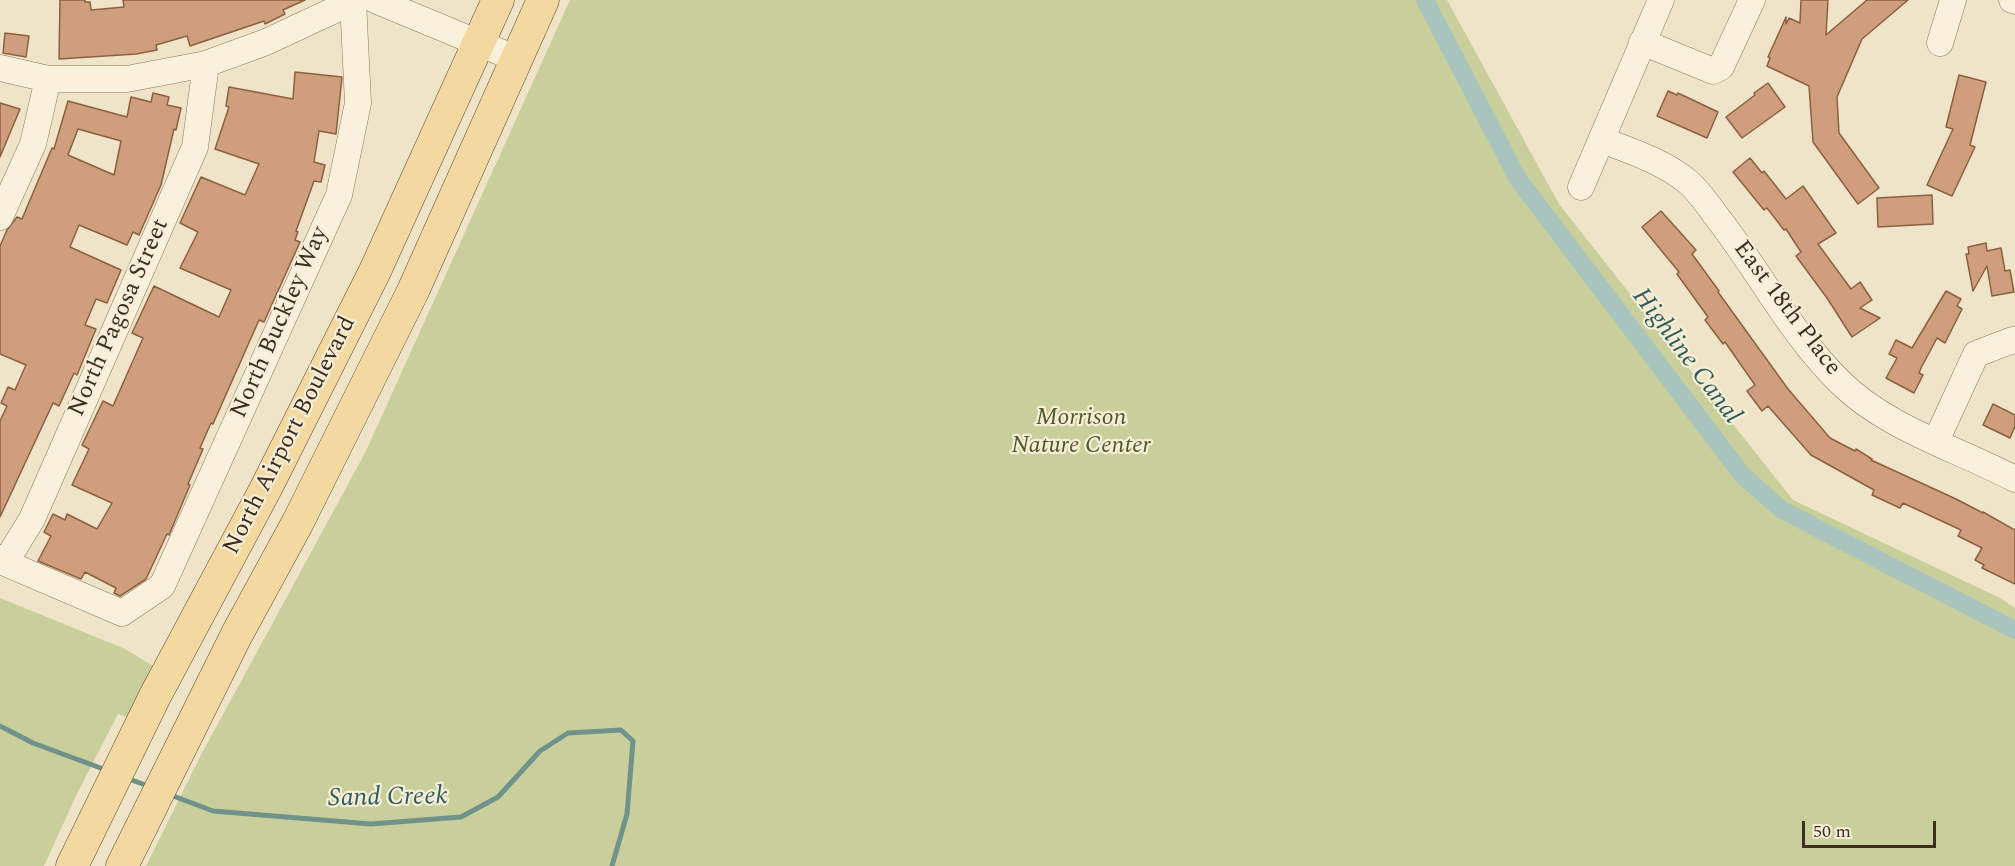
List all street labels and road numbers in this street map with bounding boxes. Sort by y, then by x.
street label: North Pagosa Street [63,215,177,421]
street label: North Buckley Way [226,223,336,423]
street label: East 18th Place [1726,236,1846,382]
street label: North Airport Boulevard [218,312,364,560]

